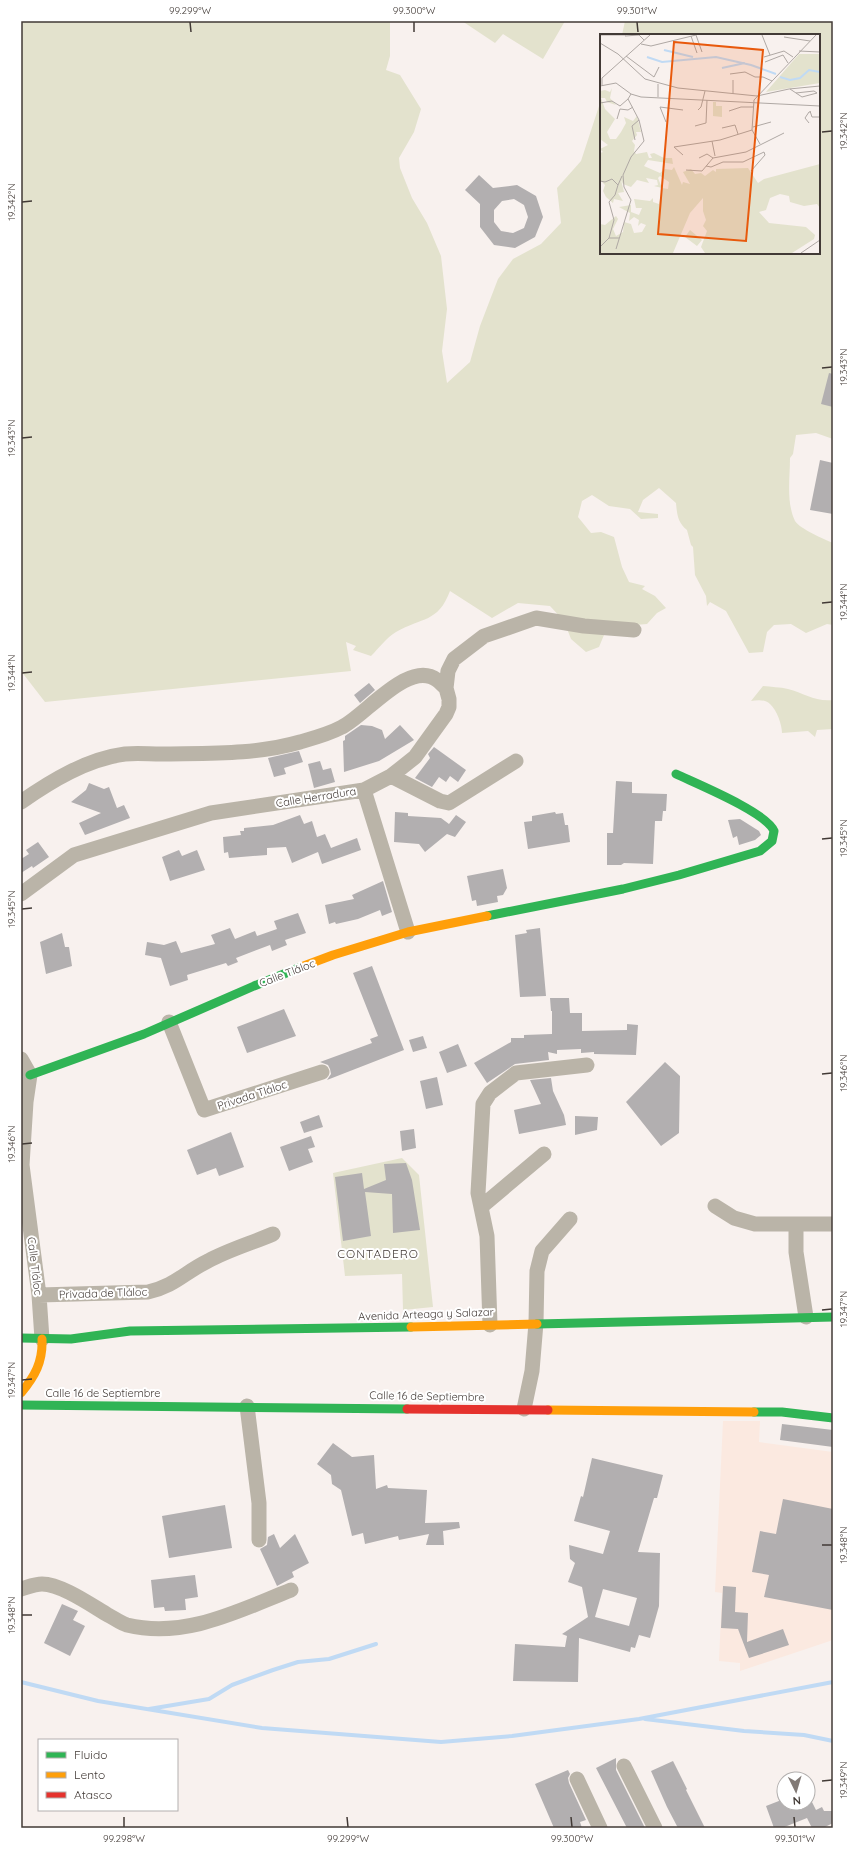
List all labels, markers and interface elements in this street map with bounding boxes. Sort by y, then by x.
text: 99.299°W [169,4,211,17]
text: 99.300°W [393,4,436,17]
text: 99.301°W [617,4,658,17]
inset map [600,34,820,254]
text: 19.342°N [837,112,850,150]
text: 19.342°N [5,183,18,221]
text: 19.343°N [837,348,850,386]
text: 19.343°N [5,419,18,457]
text: 19.344°N [837,583,850,621]
text: 19.344°N [5,654,18,692]
street label: Calle Herradura [275,784,357,810]
text: 19.345°N [837,819,850,857]
text: 19.345°N [5,890,18,928]
street label: Calle Tláloc [257,956,317,990]
text: 19.346°N [837,1054,850,1092]
street label: Privada Tláloc [215,1077,289,1113]
text: 19.346°N [5,1125,18,1163]
street label: Calle Tláloc [24,1236,46,1296]
district label: CONTADERO [337,1246,419,1261]
street label: Privada de Tláloc [59,1284,148,1302]
text: 19.347°N [837,1291,850,1327]
street label: Avenida Arteaga y Salazar [358,1305,495,1323]
text: 19.347°N [5,1362,18,1398]
street label: Calle 16 de Septiembre [45,1386,161,1400]
street label: Calle 16 de Septiembre [369,1388,485,1404]
text: 19.348°N [837,1526,850,1564]
text: 19.348°N [5,1596,18,1634]
legend [38,1739,178,1811]
text: Fluido [74,1747,107,1762]
text: 19.349°N [837,1761,850,1799]
text: Lento [74,1767,105,1782]
north arrow [776,1771,816,1811]
text: Atasco [74,1787,112,1802]
text: N [792,1794,802,1808]
text: 99.298°W [103,1832,145,1845]
text: 99.299°W [327,1832,369,1845]
text: 99.300°W [551,1832,594,1845]
text: 99.301°W [775,1832,816,1845]

